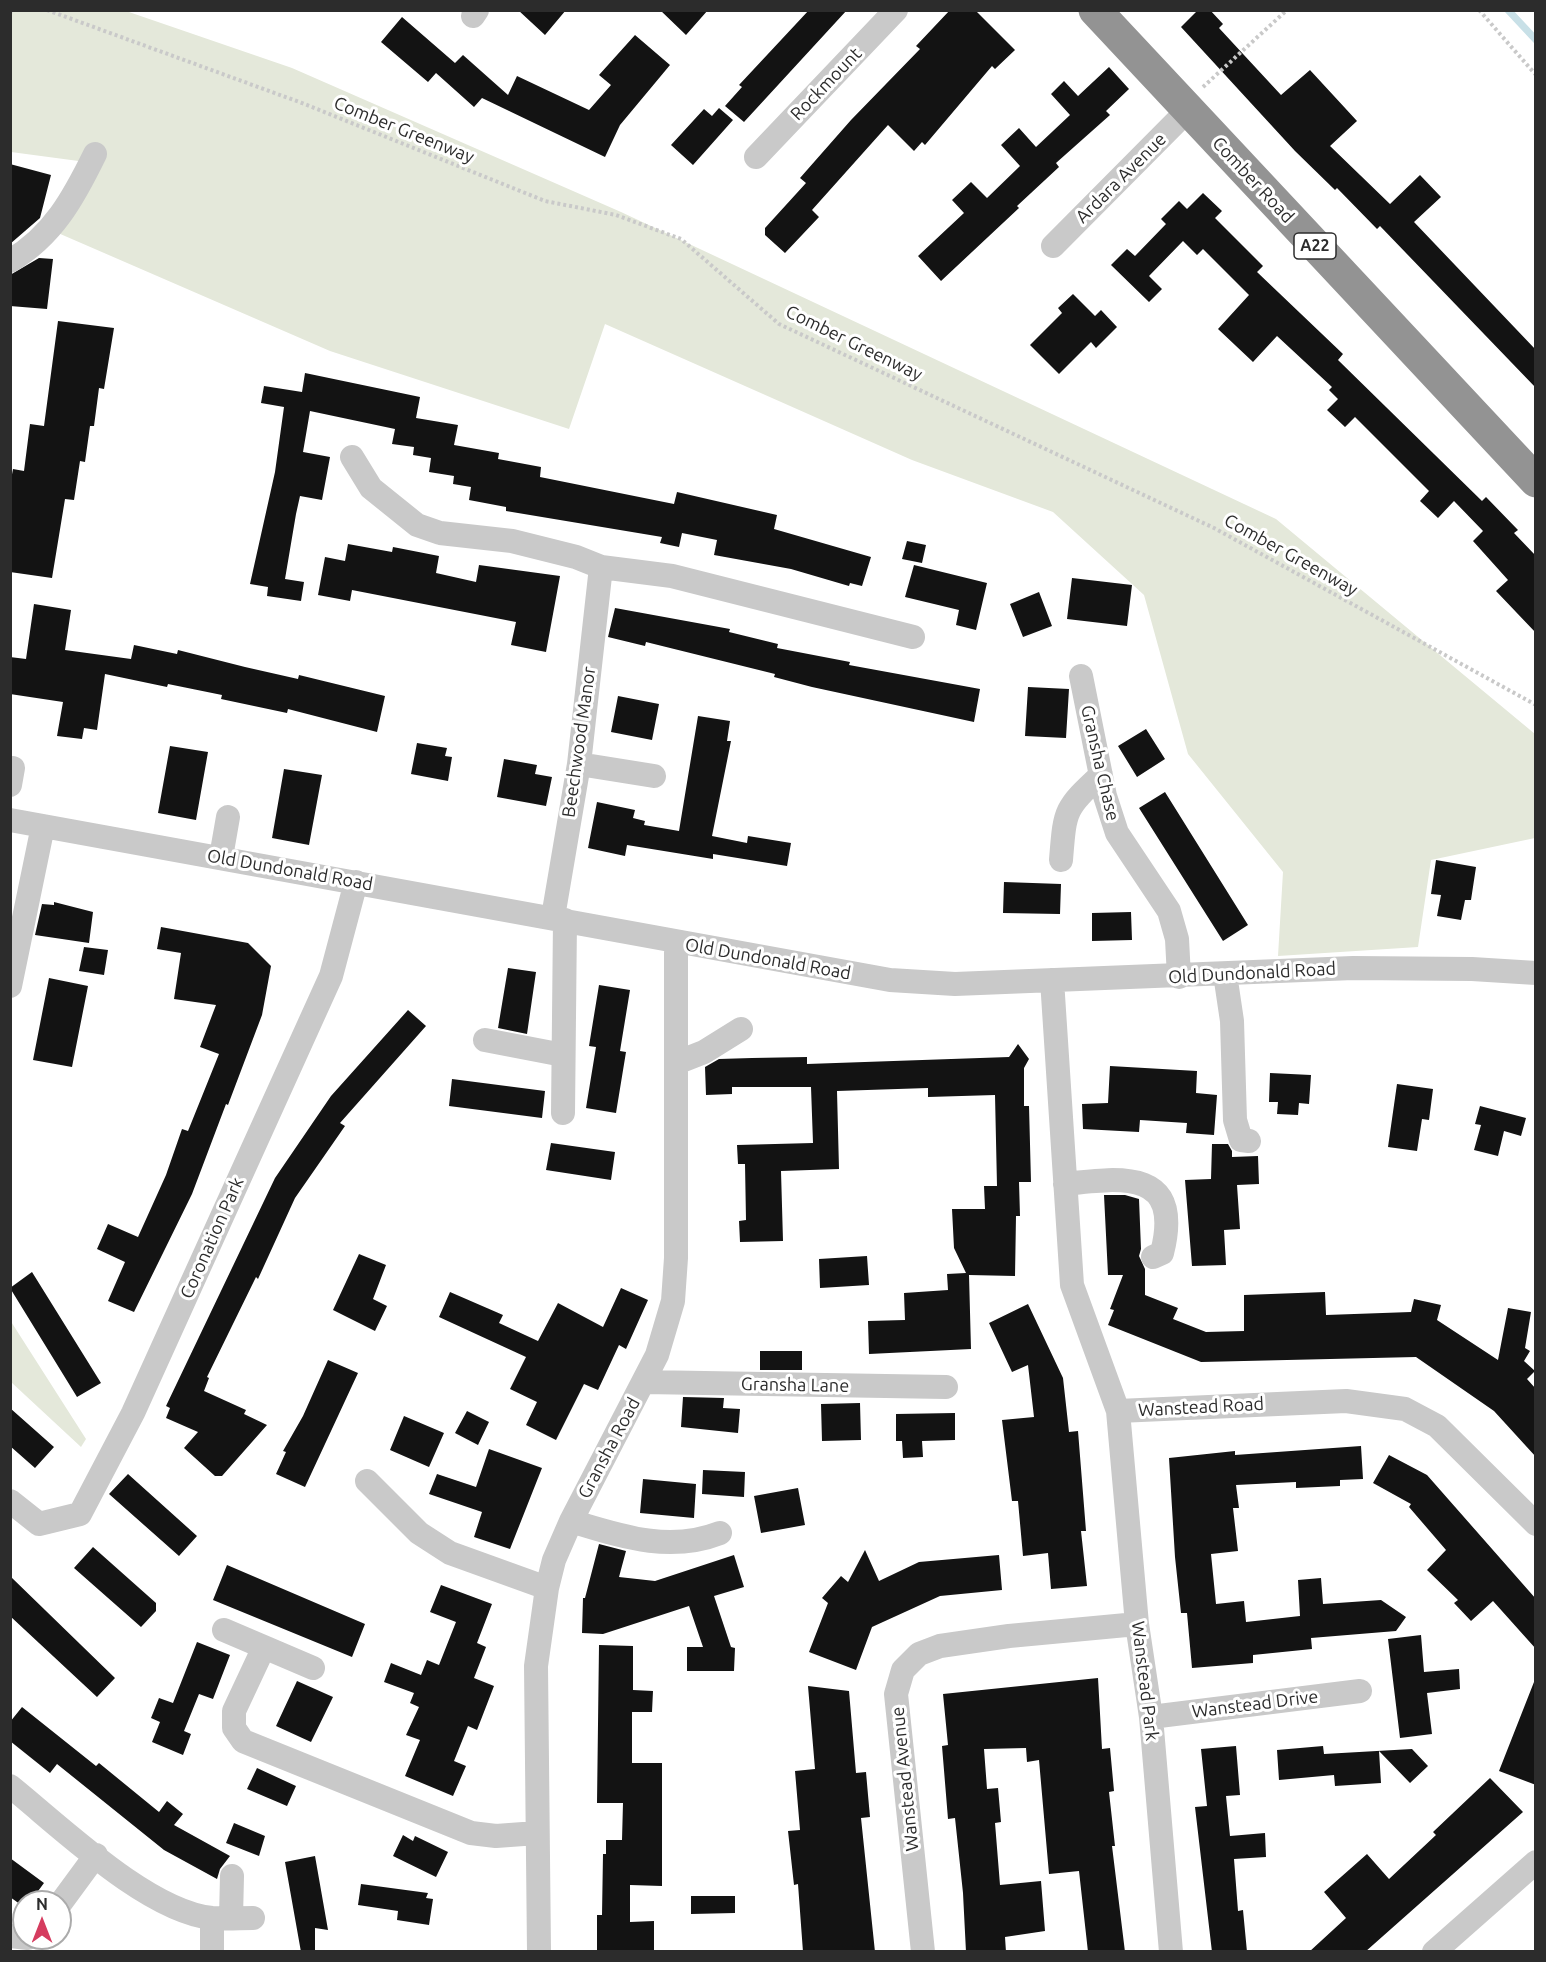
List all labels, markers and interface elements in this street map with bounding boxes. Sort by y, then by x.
street label: Rockmount [786,43,866,125]
street label: Comber Greenway [331,92,477,168]
street label: Ardara Avenue [1071,128,1171,228]
street label: Comber Road [1208,132,1298,228]
road number: A22 [1294,233,1336,259]
street label: Comber Greenway [782,301,926,385]
street label: Comber Greenway [1221,509,1361,601]
street label: Beechwood Manor [558,665,600,819]
street label: Gransha Chase [1076,703,1124,823]
street label: Old Dundonald Road [205,845,375,895]
street label: Old Dundonald Road [683,934,853,984]
street label: Old Dundonald Road [1168,958,1336,988]
street label: Coronation Park [176,1174,248,1302]
street label: Gransha Lane [741,1373,849,1397]
street label: Wanstead Road [1138,1393,1264,1421]
street label: Gransha Road [573,1394,645,1502]
street label: Wanstead Park [1127,1620,1163,1742]
street label: Wanstead Drive [1191,1686,1319,1722]
street label: Wanstead Avenue [887,1706,923,1852]
north arrow [12,1890,72,1950]
text: N [36,1895,48,1913]

